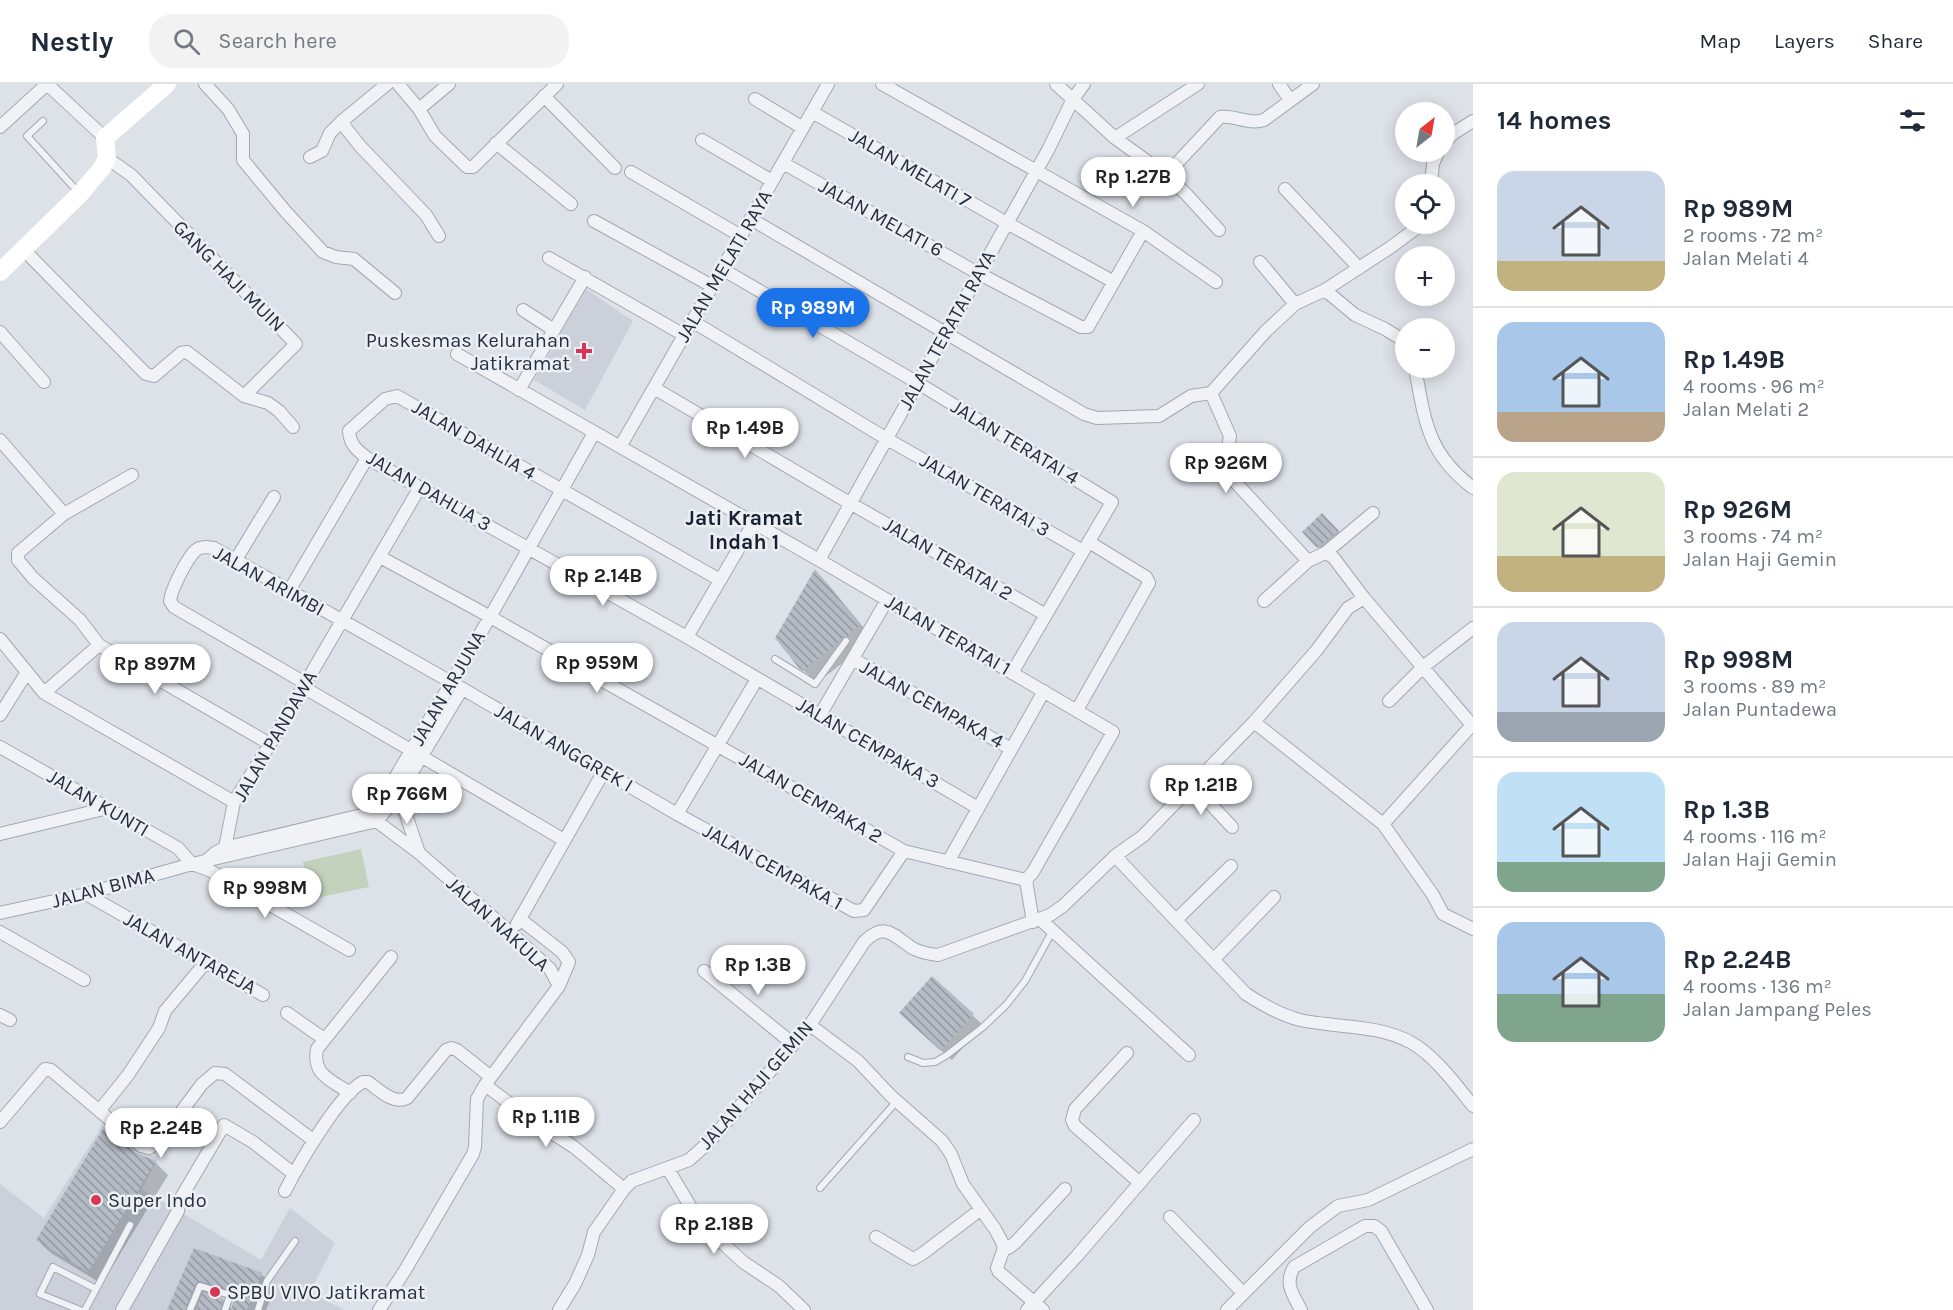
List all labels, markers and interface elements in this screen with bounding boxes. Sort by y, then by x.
search box [149,14,569,68]
text: Nestly [30,25,113,58]
icon: search [170,25,203,58]
text: Search here [218,28,337,54]
text: Map [1699,29,1741,53]
text: Layers [1774,29,1835,53]
text: Share [1868,29,1923,53]
north arrow [1395,102,1455,162]
map controls [1395,102,1455,378]
icon: filters [1896,104,1929,137]
text: 14 homes [1497,105,1611,136]
street label: JALAN MELATI 7 [845,124,976,212]
pin: Rp 1.27B [1071,157,1195,208]
text: Rp 1.27B [1095,165,1171,188]
street label: JALAN MELATI 6 [815,174,947,262]
button: locate [1395,174,1455,234]
street label: JALAN MELATI RAYA [671,186,777,346]
text: Rp 989M [1683,193,1793,224]
icon: home [1545,195,1617,267]
street label: GANG HAJI MUIN [168,215,290,337]
text: 2 rooms · 72 m² [1683,224,1823,247]
street label: JALAN TERATAI RAYA [894,246,1000,414]
button: + [1395,246,1455,306]
text: Jalan Melati 4 [1683,247,1809,270]
pin: Rp 989M [758,288,868,339]
text: Rp 989M [771,296,855,319]
button: − [1395,318,1455,378]
place label: Puskesmas Kelurahan Jatikramat [366,329,570,375]
marker: Puskesmas Kelurahan Jatikramat [575,342,593,360]
text: Rp 1.49B [1683,344,1785,375]
icon: home [1545,346,1617,418]
text: 4 rooms · 96 m² [1683,375,1825,398]
street label: JALAN DAHLIA 4 [408,395,540,485]
street label: JALAN TERATAI 4 [947,395,1083,489]
text: Jalan Melati 2 [1683,398,1809,421]
pin: Rp 1.49B [683,408,807,459]
text: Rp 1.49B [706,416,784,439]
pin: Rp 926M [1171,443,1281,494]
street label: JALAN DAHLIA 3 [363,446,495,536]
street label: JALAN TERATAI 3 [916,449,1054,541]
text: Rp 926M [1184,451,1268,474]
text: Rp 926M [1683,494,1792,525]
icon: home [1545,496,1617,568]
district label: Jati Kramat Indah 1 [686,506,802,554]
street label: JALAN TERATAI 2 [879,513,1017,605]
text: 3 rooms · 74 m² [1683,525,1823,548]
street label: JALAN ARIMBI [210,541,328,621]
text: Jalan Haji Gemin [1683,548,1837,571]
pin: Rp 2.14B [541,556,665,607]
text: Rp 2.14B [564,564,642,587]
street label: JALAN TERATAI 1 [881,590,1015,680]
street label: JALAN ARJUNA [406,626,490,750]
pin: Rp 959M [542,643,652,694]
pin: Rp 897M [100,644,210,695]
text: Rp 998M [1683,644,1793,675]
icon: home [1545,646,1617,718]
text: Rp 959M [555,651,639,674]
text: Rp 897M [114,652,196,675]
street label: JALAN CEMPAKA 4 [856,655,1008,753]
street label: JALAN PANDAWA [228,667,322,805]
text: 3 rooms · 89 m² [1683,675,1826,698]
street label: JALAN CEMPAKA 3 [792,693,944,793]
text: Jalan Puntadewa [1683,698,1837,721]
street label: JALAN ANGGREK I [491,699,637,797]
street label: JALAN CEMPAKA 2 [736,748,886,848]
street label: JALAN KUNTI [43,765,153,841]
pin: Rp 1.21B [1139,765,1263,816]
text: Rp 1.21B [1164,773,1238,796]
pin: Rp 766M [352,774,462,825]
text: Rp 766M [366,782,448,805]
text: Rp 1.3B [1683,794,1770,825]
icon: home [1545,796,1617,868]
street label: JALAN CEMPAKA 1 [699,819,847,915]
text: 4 rooms · 116 m² [1683,825,1826,848]
text: Jalan Haji Gemin [1683,848,1837,871]
street label: JALAN BIMA [49,863,157,913]
pin: Rp 998M [210,868,320,919]
street label: JALAN NAKULA [442,872,554,976]
text: Rp 998M [223,876,307,899]
street label: JALAN ANTAREJA [120,907,260,999]
text: Rp 2.24B [1683,944,1792,975]
pin: Rp 1.3B [703,945,813,996]
icon: home [1545,946,1617,1018]
text: Rp 1.3B [725,953,791,976]
text: 4 rooms · 136 m² [1683,975,1832,998]
text: Jalan Jampang Peles [1683,998,1872,1021]
street label: JALAN HAJI GEMIN [694,1016,818,1154]
pin: Rp 1.11B [484,1097,608,1148]
text: Rp 1.11B [512,1105,580,1128]
pin: Rp 2.24B [99,1108,223,1159]
text: Rp 2.24B [119,1116,203,1139]
place label: Super Indo [108,1189,207,1212]
marker: Super Indo [89,1193,103,1207]
pin: Rp 2.18B [652,1204,776,1255]
text: Rp 2.18B [674,1212,754,1235]
place label: SPBU VIVO Jatikramat [227,1281,426,1304]
marker: SPBU VIVO Jatikramat [208,1285,222,1299]

